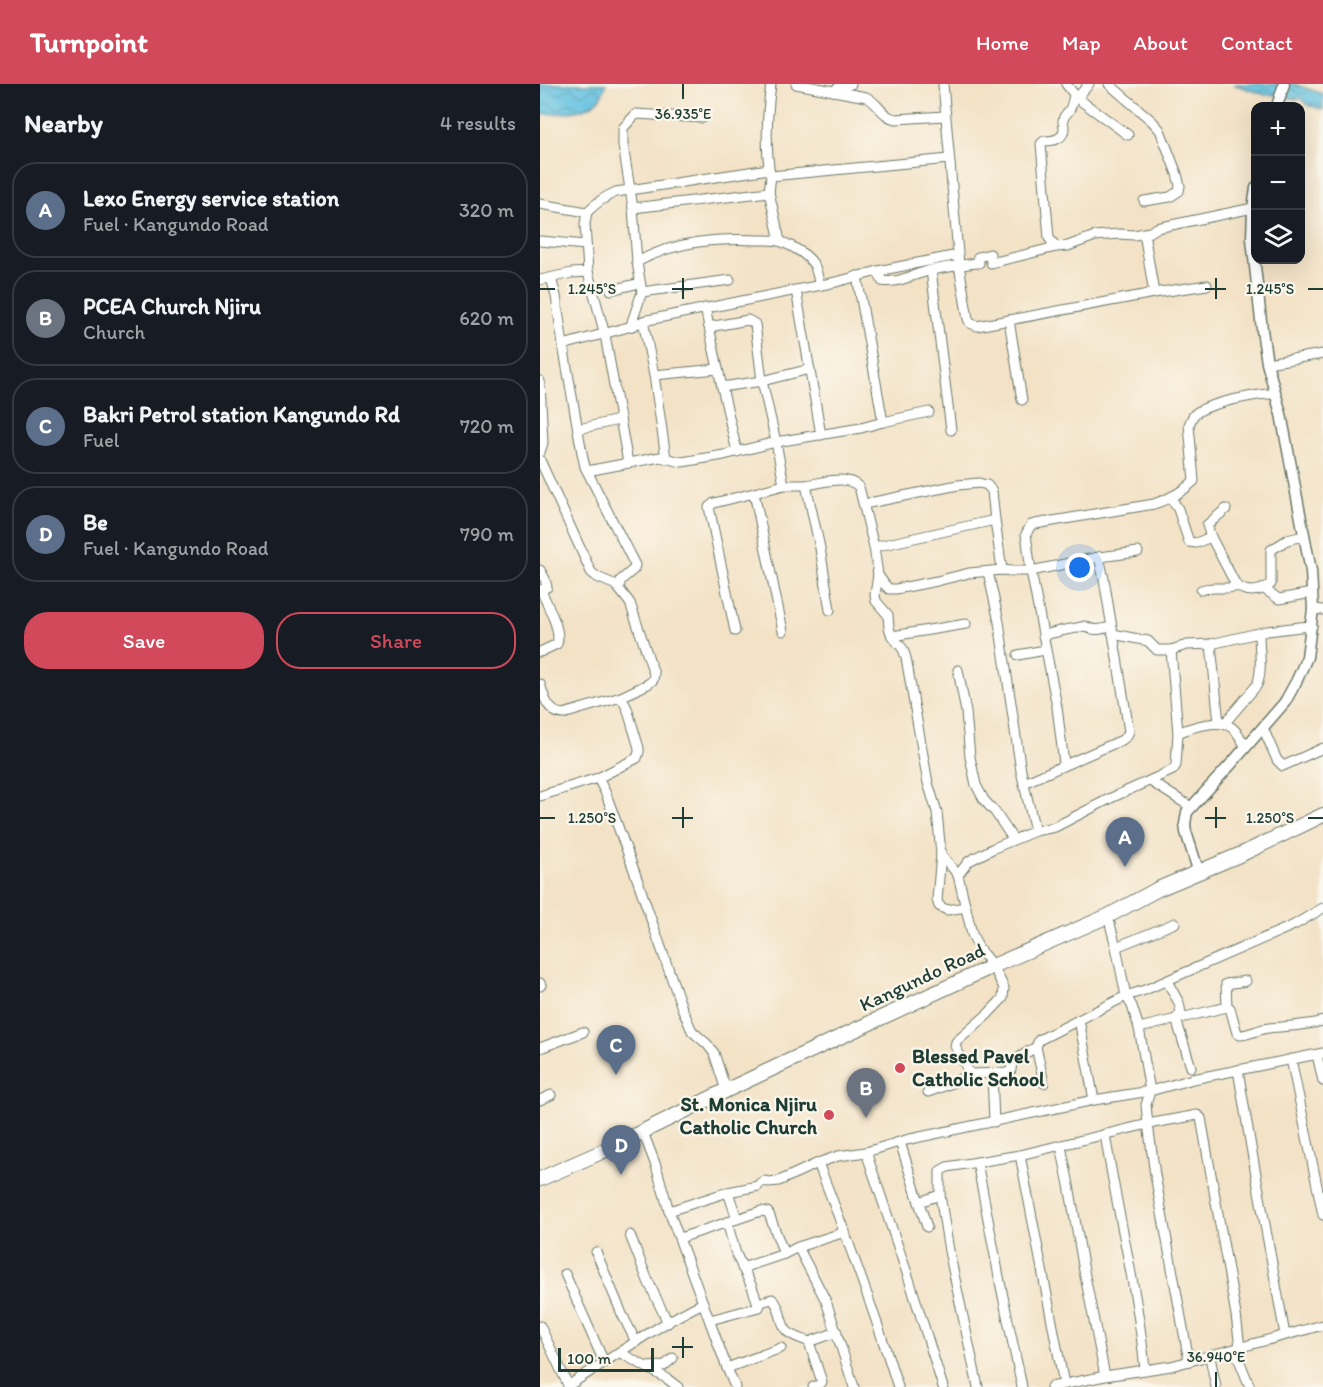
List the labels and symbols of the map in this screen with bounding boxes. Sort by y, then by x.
text: 36.935°E [655,105,711,123]
text: 1.245°S [568,280,616,298]
text: 1.245°S [1246,280,1294,298]
your location [1065,553,1094,582]
text: 1.250°S [568,809,616,827]
text: 1.250°S [1246,809,1294,827]
pin: A [1106,818,1144,867]
street label: Kangundo Road [856,937,989,1016]
pin: C [596,1026,636,1075]
place label: Blessed Pavel Catholic School [912,1044,1045,1091]
marker: Blessed Pavel Catholic School [893,1061,907,1075]
pin: B [846,1068,886,1118]
place label: St. Monica Njiru Catholic Church [680,1092,818,1139]
marker: St. Monica Njiru Catholic Church [822,1108,836,1122]
pin: D [602,1126,640,1175]
scale bar [558,1345,654,1372]
text: 36.940°E [1187,1348,1245,1366]

